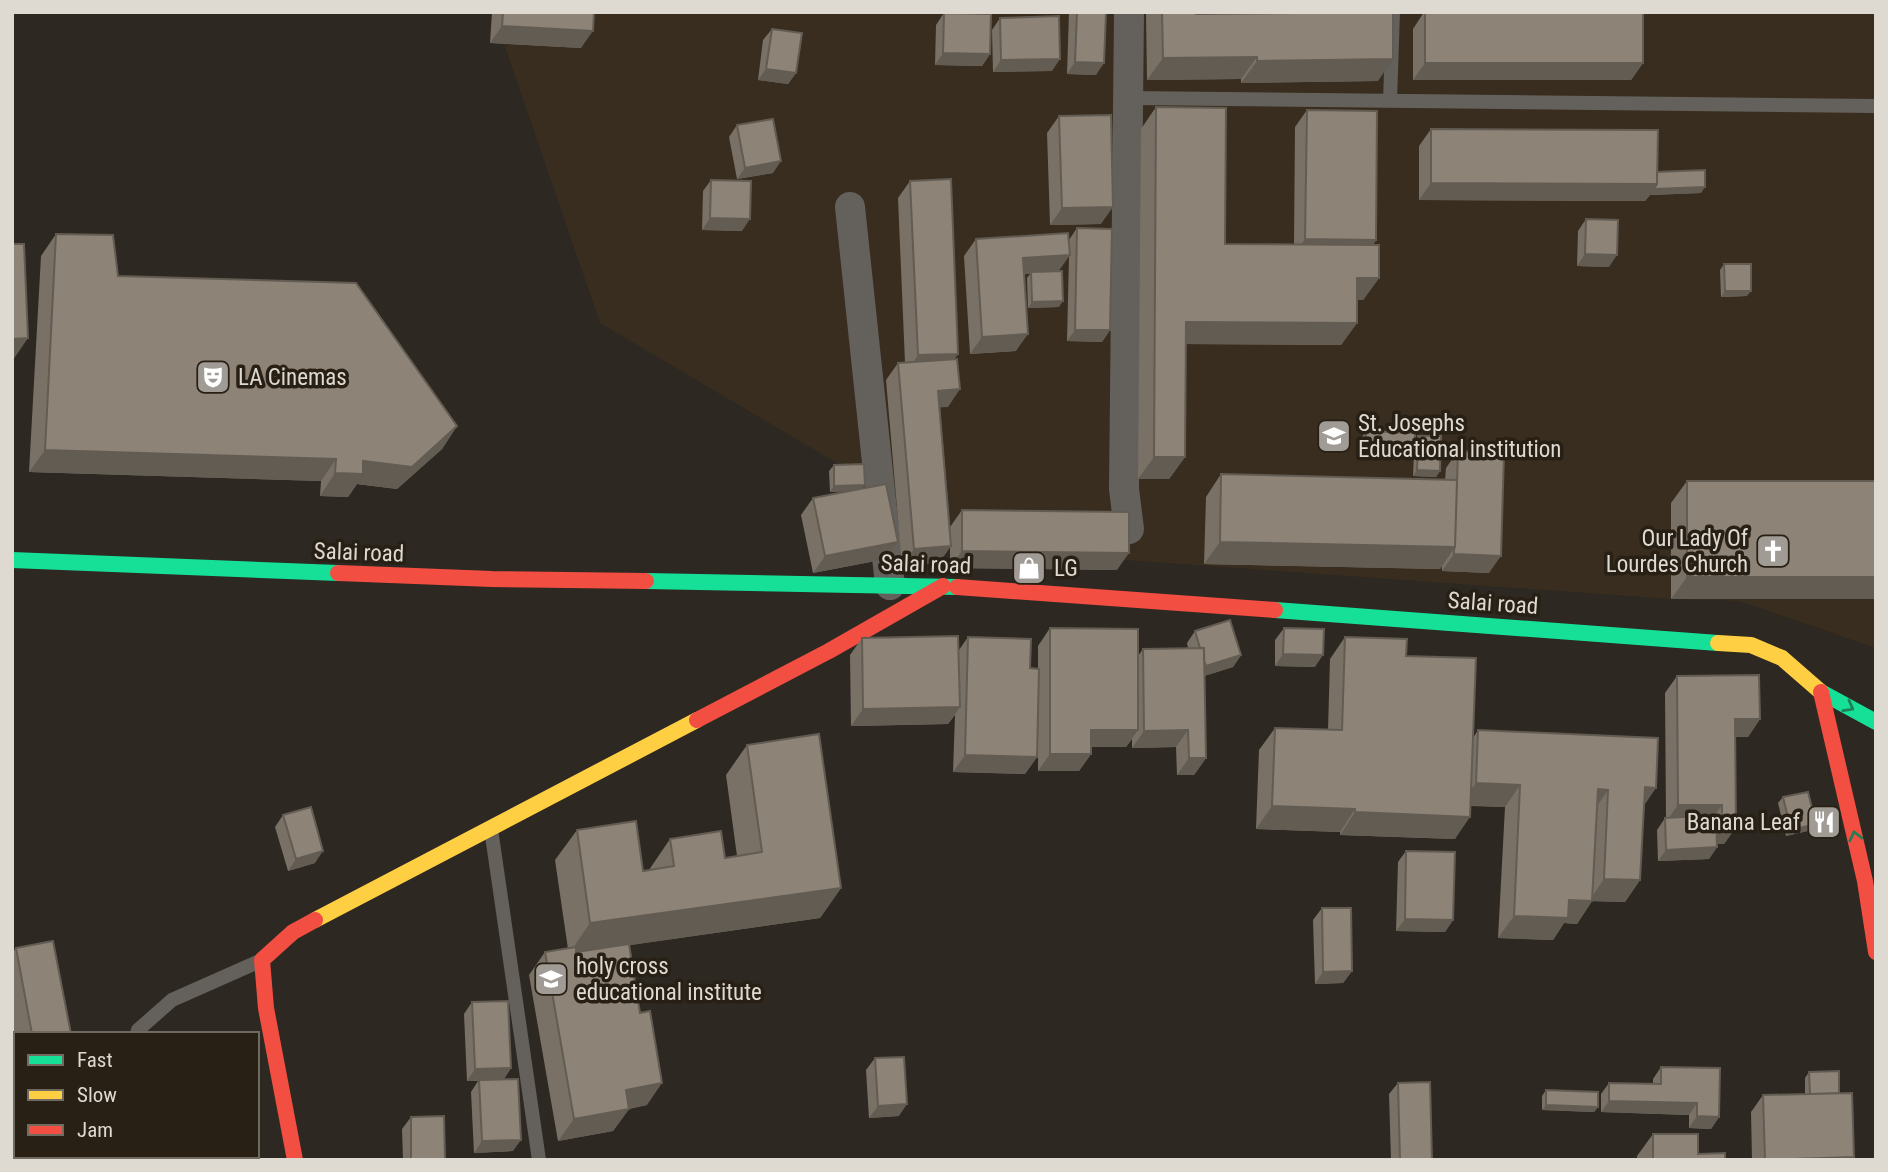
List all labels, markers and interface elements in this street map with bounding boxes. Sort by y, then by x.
theatre icon: LA Cinemas [194,358,232,396]
place label: LA Cinemas [238,364,347,391]
place label: St. Josephs Educational institution [1358,410,1561,463]
school or university icon: St. Josephs Educational institution [1315,417,1353,455]
place label: Our Lady Of Lourdes Church [1606,525,1749,578]
church icon: Our Lady Of Lourdes Church [1754,532,1792,570]
street label: Salai road [313,537,405,568]
street label: Salai road [880,549,972,580]
shop icon: LG [1010,549,1048,587]
place label: LG [1054,555,1078,582]
street label: Salai road [1447,587,1539,620]
one-way arrow [1841,698,1854,712]
restaurant icon: Banana Leaf [1805,803,1843,841]
place label: Banana Leaf [1687,809,1801,836]
one-way arrow [1849,831,1863,843]
place label: holy cross educational institute [576,953,762,1006]
school or university icon: holy cross educational institute [532,960,570,998]
legend [14,1032,259,1158]
text: Fast [77,1048,113,1072]
text: Slow [77,1083,117,1107]
text: Jam [77,1118,113,1142]

